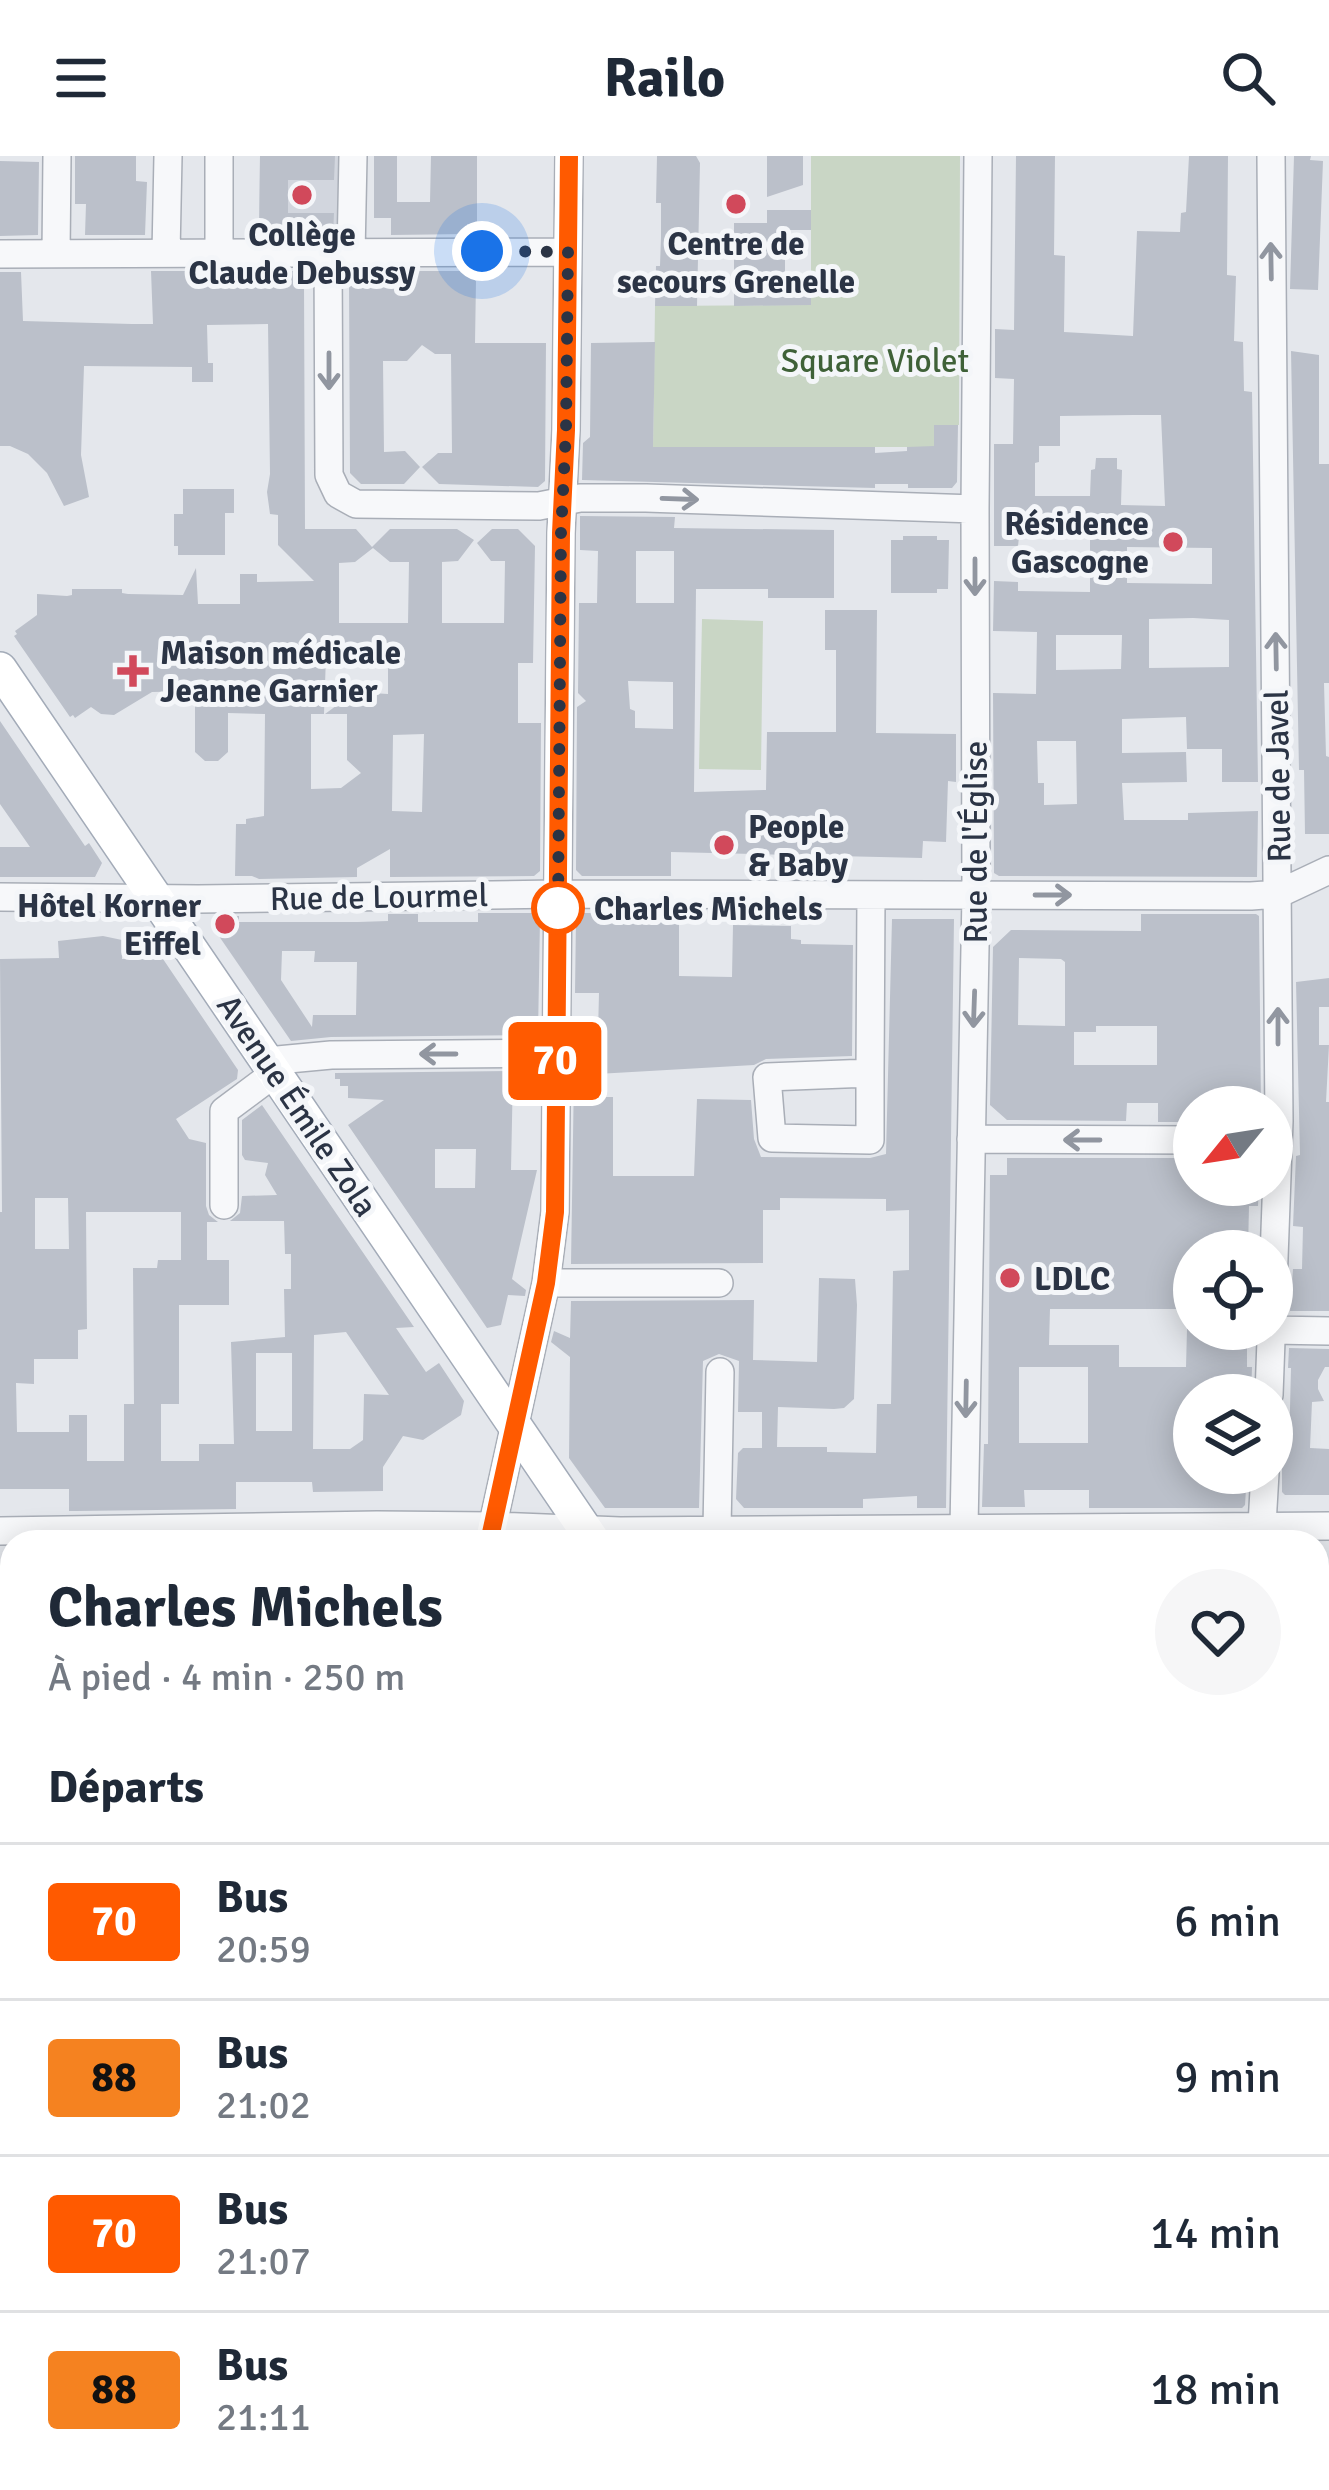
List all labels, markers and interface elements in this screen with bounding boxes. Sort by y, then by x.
icon: menu [48,45,114,111]
text: Railo [604,45,725,112]
icon: search [1215,45,1281,111]
marker: Collège Claude Debussy [289,182,315,208]
marker: Centre de secours Grenelle [723,191,749,217]
place label: Collège Claude Debussy [189,215,416,294]
your location [452,221,512,281]
place label: Centre de secours Grenelle [617,224,855,303]
one-way arrow [1260,242,1283,281]
park label: Square Violet [781,341,969,382]
one-way arrow [318,351,340,390]
one-way arrow [660,488,699,511]
place label: Résidence Gascogne [1004,504,1149,583]
marker: Résidence Gascogne [1160,529,1186,555]
one-way arrow [964,557,986,596]
one-way arrow [1265,632,1287,671]
place label: Maison médicale Jeanne Garnier [160,633,401,712]
marker: Maison médicale Jeanne Garnier [117,655,149,687]
street label: Rue de Javel [1256,689,1301,863]
street label: Rue de l'Église [956,741,997,943]
place label: People & Baby [748,807,849,886]
marker: People & Baby [711,832,737,858]
street label: Rue de Lourmel [270,875,489,920]
marker: Charles Michels [533,883,583,933]
one-way arrow [1033,884,1072,906]
place label: Hôtel Korner Eiffel [17,886,202,965]
place label: Charles Michels [594,889,823,930]
marker: Hôtel Korner Eiffel [212,911,238,937]
street label: Avenue Émile Zola [207,987,386,1225]
one-way arrow [962,989,985,1028]
one-way arrow [1267,1007,1289,1046]
line badge: 70 [501,1022,609,1100]
text: 70 [532,1035,578,1086]
one-way arrow [419,1043,458,1065]
north arrow [1173,1086,1293,1206]
map controls [1173,1086,1293,1494]
one-way arrow [1063,1129,1102,1151]
button: locate [1173,1230,1293,1350]
place label: LDLC [1034,1259,1110,1300]
marker: LDLC [997,1265,1023,1291]
button: layers [1173,1374,1293,1494]
one-way arrow [955,1379,978,1418]
button: heart [1155,1569,1281,1695]
text: Charles Michels [48,1572,443,1643]
text: À pied · 4 min · 250 m [48,1653,405,1701]
text: Départs [48,1760,204,1815]
text: Bus [216,1870,288,1925]
text: 6 min [1174,1894,1281,1949]
text: 70 [91,1896,137,1947]
text: 20:59 [216,1925,311,1973]
text: Bus [216,2026,288,2081]
text: 9 min [1174,2050,1281,2105]
text: 88 [91,2052,137,2103]
text: 21:02 [216,2081,311,2129]
text: Bus [216,2182,288,2237]
text: 14 min [1150,2206,1281,2261]
text: 70 [91,2208,137,2259]
text: 21:07 [216,2237,311,2285]
text: Bus [216,2338,288,2393]
text: 18 min [1150,2362,1281,2417]
text: 88 [91,2364,137,2415]
text: 21:11 [216,2393,311,2441]

